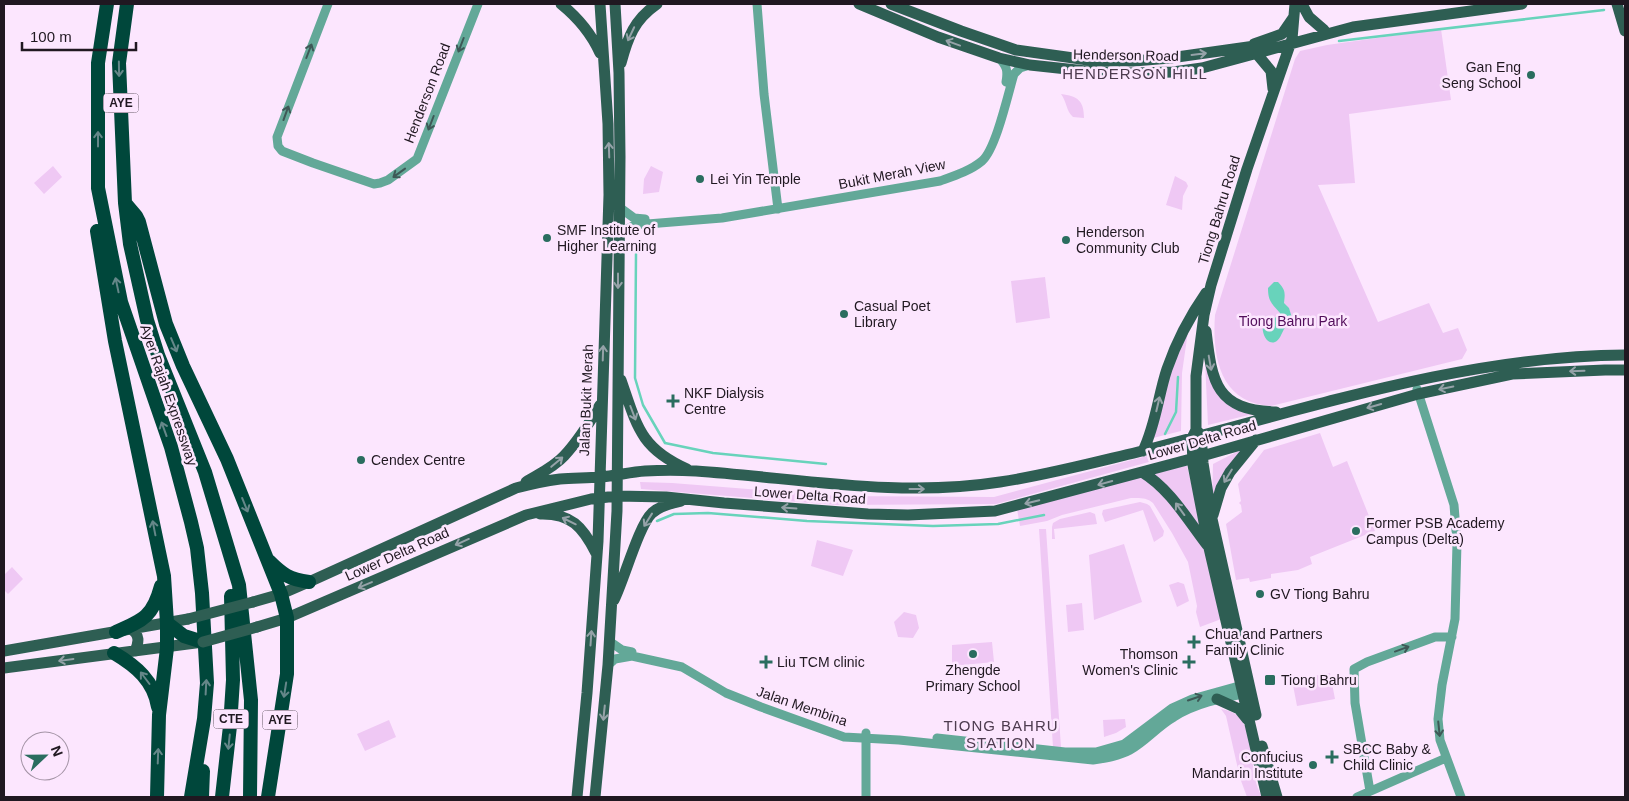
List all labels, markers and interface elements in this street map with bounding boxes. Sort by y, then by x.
scale bar [22,20,136,52]
one-way arrow [625,26,635,41]
text: 100 m [30,28,72,45]
one-way arrow [456,37,465,53]
one-way arrow [946,38,961,47]
street label: Henderson Road [401,41,453,145]
one-way arrow [305,44,314,59]
street label: Henderson Road [1073,46,1179,64]
one-way arrow [1191,49,1207,59]
place label: Gan Eng Seng School [1442,59,1521,91]
one-way arrow [115,61,124,77]
district label: HENDERSON HILL [1062,65,1208,82]
marker: Gan Eng Seng School [1525,69,1537,81]
road number: AYE [104,94,138,112]
one-way arrow [282,106,291,121]
one-way arrow [426,115,435,131]
one-way arrow [93,132,103,148]
one-way arrow [604,142,613,158]
street label: Tiong Bahru Road [1195,154,1243,266]
street label: Bukit Merah View [837,156,948,192]
one-way arrow [393,167,406,178]
place label: Lei Yin Temple [710,171,801,187]
marker: Lei Yin Temple [694,173,706,185]
place label: SMF Institute of Higher Learning [557,222,657,254]
place label: Henderson Community Club [1076,224,1180,256]
marker: SMF Institute of Higher Learning [541,232,553,244]
marker: Henderson Community Club [1060,234,1072,246]
one-way arrow [613,273,623,289]
one-way arrow [112,277,121,293]
place label: Casual Poet Library [854,298,930,330]
marker: Casual Poet Library [838,308,850,320]
park label: Tiong Bahru Park [1239,313,1348,329]
street label: Ayer Rajah Expressway [137,322,201,468]
one-way arrow [170,337,180,352]
street label: Jalan Bukit Merah [576,344,596,456]
one-way arrow [598,345,608,362]
one-way arrow [1205,355,1215,371]
one-way arrow [1569,366,1585,375]
one-way arrow [1438,384,1454,393]
place label: NKF Dialysis Centre [684,385,764,417]
marker: NKF Dialysis Centre [666,394,680,408]
one-way arrow [1154,397,1163,413]
one-way arrow [1366,401,1382,411]
one-way arrow [629,405,638,420]
street label: Lower Delta Road [1146,417,1258,463]
one-way arrow [159,422,168,438]
place label: Cendex Centre [371,452,465,468]
marker: Cendex Centre [355,454,367,466]
one-way arrow [550,456,563,467]
one-way arrow [1223,469,1233,483]
one-way arrow [1097,478,1113,488]
street label: Lower Delta Road [754,483,866,507]
one-way arrow [909,484,925,494]
one-way arrow [241,497,250,512]
one-way arrow [1024,498,1040,507]
one-way arrow [1175,502,1185,516]
one-way arrow [781,503,797,513]
one-way arrow [643,513,654,527]
place label: Former PSB Academy Campus (Delta) [1366,515,1505,547]
one-way arrow [562,516,577,526]
one-way arrow [149,520,159,536]
street label: Lower Delta Road [343,524,451,584]
marker: Former PSB Academy Campus (Delta) [1350,525,1362,537]
one-way arrow [455,538,470,548]
one-way arrow [358,580,373,590]
place label: GV Tiong Bahru [1270,586,1370,602]
marker: GV Tiong Bahru [1254,588,1266,600]
place label: Chua and Partners Family Clinic [1205,626,1323,658]
one-way arrow [587,630,596,646]
marker: Chua and Partners Family Clinic [1187,635,1201,649]
one-way arrow [1394,644,1409,653]
place label: Thomson Women's Clinic [1082,646,1178,678]
marker: Zhengde Primary School [967,648,979,660]
place label: Liu TCM clinic [777,654,865,670]
one-way arrow [58,655,74,665]
marker: Liu TCM clinic [759,655,773,669]
marker: Thomson Women's Clinic [1182,655,1196,669]
place label: Zhengde Primary School [926,662,1020,694]
one-way arrow [140,671,150,685]
place label: Tiong Bahru [1281,672,1357,688]
marker: Tiong Bahru [1263,673,1277,687]
one-way arrow [201,679,211,696]
one-way arrow [280,682,290,698]
street label: Jalan Membina [755,683,850,729]
one-way arrow [1187,693,1202,702]
one-way arrow [599,705,608,721]
road number: CTE [214,710,248,729]
road number: AYE [262,710,298,730]
district label: TIONG BAHRU STATION [943,717,1059,751]
one-way arrow [1434,720,1443,736]
north arrow [20,731,70,781]
one-way arrow [224,734,234,750]
place label: SBCC Baby & Child Clinic [1343,741,1432,773]
text: N [48,743,66,759]
one-way arrow [153,749,163,765]
place label: Confucius Mandarin Institute [1192,749,1303,781]
marker: SBCC Baby & Child Clinic [1325,750,1339,764]
marker: Confucius Mandarin Institute [1307,759,1319,771]

